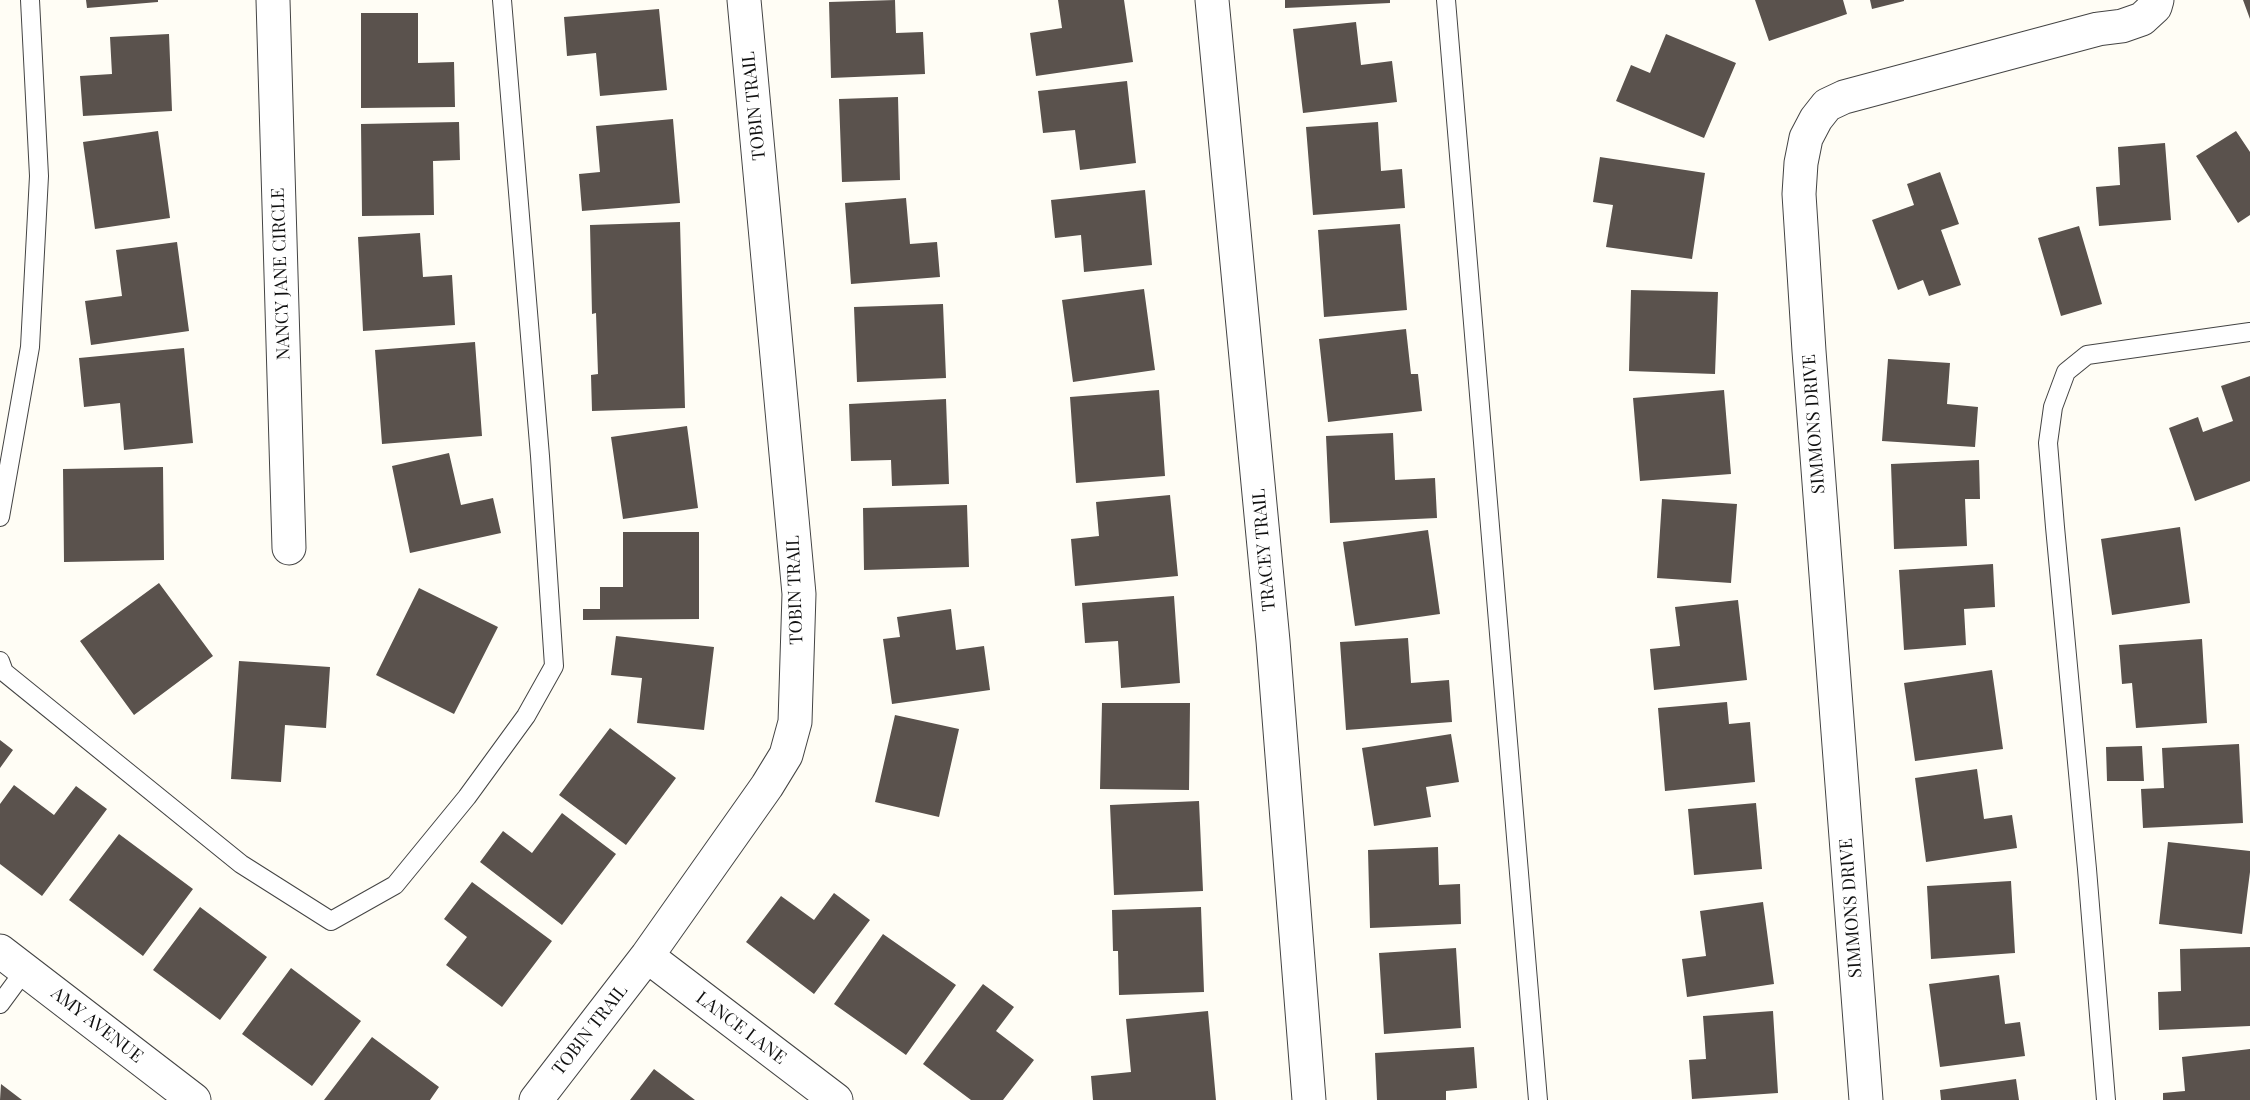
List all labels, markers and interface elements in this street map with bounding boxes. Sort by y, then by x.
street label: TOBIN TRAIL [738,51,770,161]
street label: NANCY JANE CIRCLE [267,187,295,361]
street label: SIMMONS DRIVE [1798,353,1830,495]
street label: TRACEY TRAIL [1248,488,1280,612]
street label: TOBIN TRAIL [782,535,808,645]
street label: SIMMONS DRIVE [1835,837,1867,979]
street label: TOBIN TRAIL [548,980,632,1080]
street label: AMY AVENUE [47,982,147,1068]
street label: LANCE LANE [692,987,790,1069]

